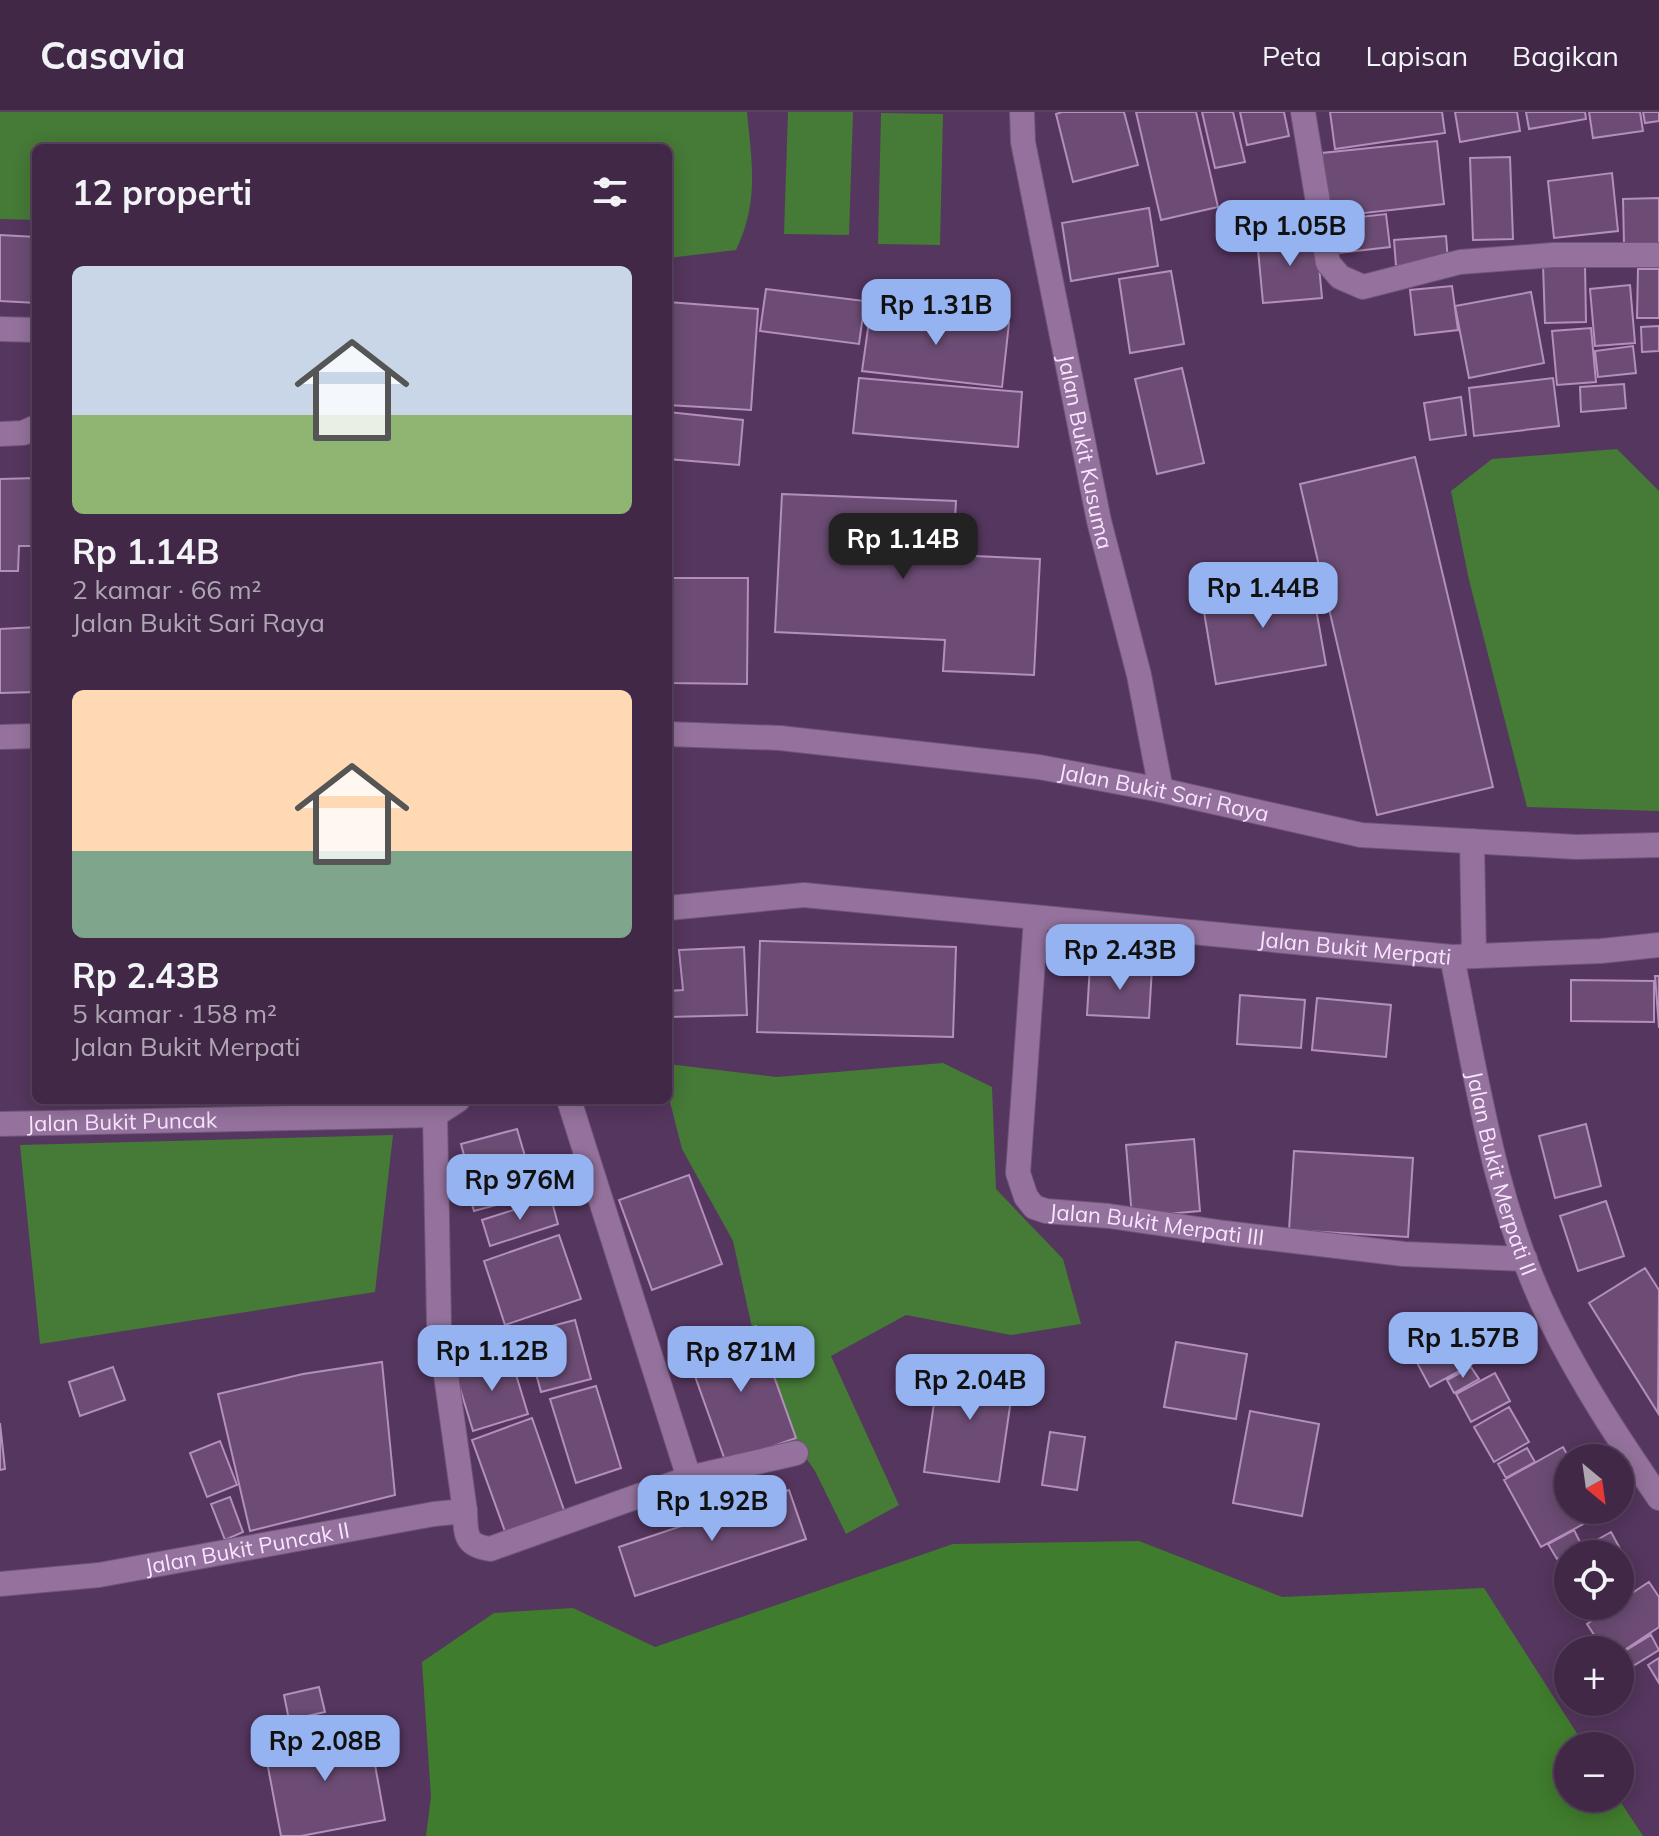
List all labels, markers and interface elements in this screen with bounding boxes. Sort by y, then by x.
text: Casavia [40,31,185,79]
text: Peta [1262,38,1321,73]
text: Lapisan [1365,38,1468,73]
text: Bagikan [1512,38,1619,73]
icon: filters [588,170,632,214]
text: 12 properti [72,171,252,214]
pin: Rp 1.05B [1207,200,1373,268]
text: Rp 1.05B [1234,209,1346,242]
pin: Rp 1.31B [853,279,1019,347]
text: Rp 1.31B [880,288,992,321]
icon: home [280,318,424,462]
street label: Jalan Bukit Kusuma [1052,352,1120,552]
pin: Rp 1.14B [820,513,986,581]
text: Rp 1.14B [847,522,959,555]
text: Rp 1.14B [72,530,219,573]
pin: Rp 1.44B [1180,562,1346,630]
text: Rp 1.44B [1207,571,1319,604]
text: 2 kamar · 66 m² [72,573,261,606]
text: Jalan Bukit Sari Raya [72,606,325,639]
icon: home [280,742,424,886]
street label: Jalan Bukit Sari Raya [1056,757,1272,828]
pin: Rp 2.43B [1037,924,1203,992]
street label: Jalan Bukit Merpati [1257,925,1453,971]
text: Rp 2.43B [1064,933,1176,966]
text: Rp 2.43B [72,954,219,997]
text: 5 kamar · 158 m² [72,997,277,1030]
text: Jalan Bukit Merpati [72,1030,301,1063]
street label: Jalan Bukit Merpati II [1461,1069,1543,1279]
street label: Jalan Bukit Puncak [26,1105,218,1137]
pin: Rp 976M [446,1154,594,1222]
text: Rp 976M [465,1163,575,1196]
street label: Jalan Bukit Merpati III [1048,1197,1266,1251]
pin: Rp 1.57B [1380,1312,1546,1380]
text: Rp 1.57B [1407,1321,1519,1354]
pin: Rp 1.12B [409,1325,575,1393]
pin: Rp 871M [667,1326,815,1394]
text: Rp 1.12B [436,1334,548,1367]
text: Rp 871M [686,1335,796,1368]
pin: Rp 2.04B [887,1354,1053,1422]
text: Rp 2.04B [914,1363,1026,1396]
north arrow [1554,1444,1634,1524]
map controls [1554,1444,1634,1812]
pin: Rp 1.92B [629,1475,795,1543]
text: Rp 1.92B [656,1484,768,1517]
street label: Jalan Bukit Puncak II [143,1516,352,1580]
button: locate [1554,1540,1634,1620]
button: + [1554,1636,1634,1716]
pin: Rp 2.08B [242,1715,408,1783]
text: Rp 2.08B [269,1724,381,1757]
button: − [1554,1732,1634,1812]

